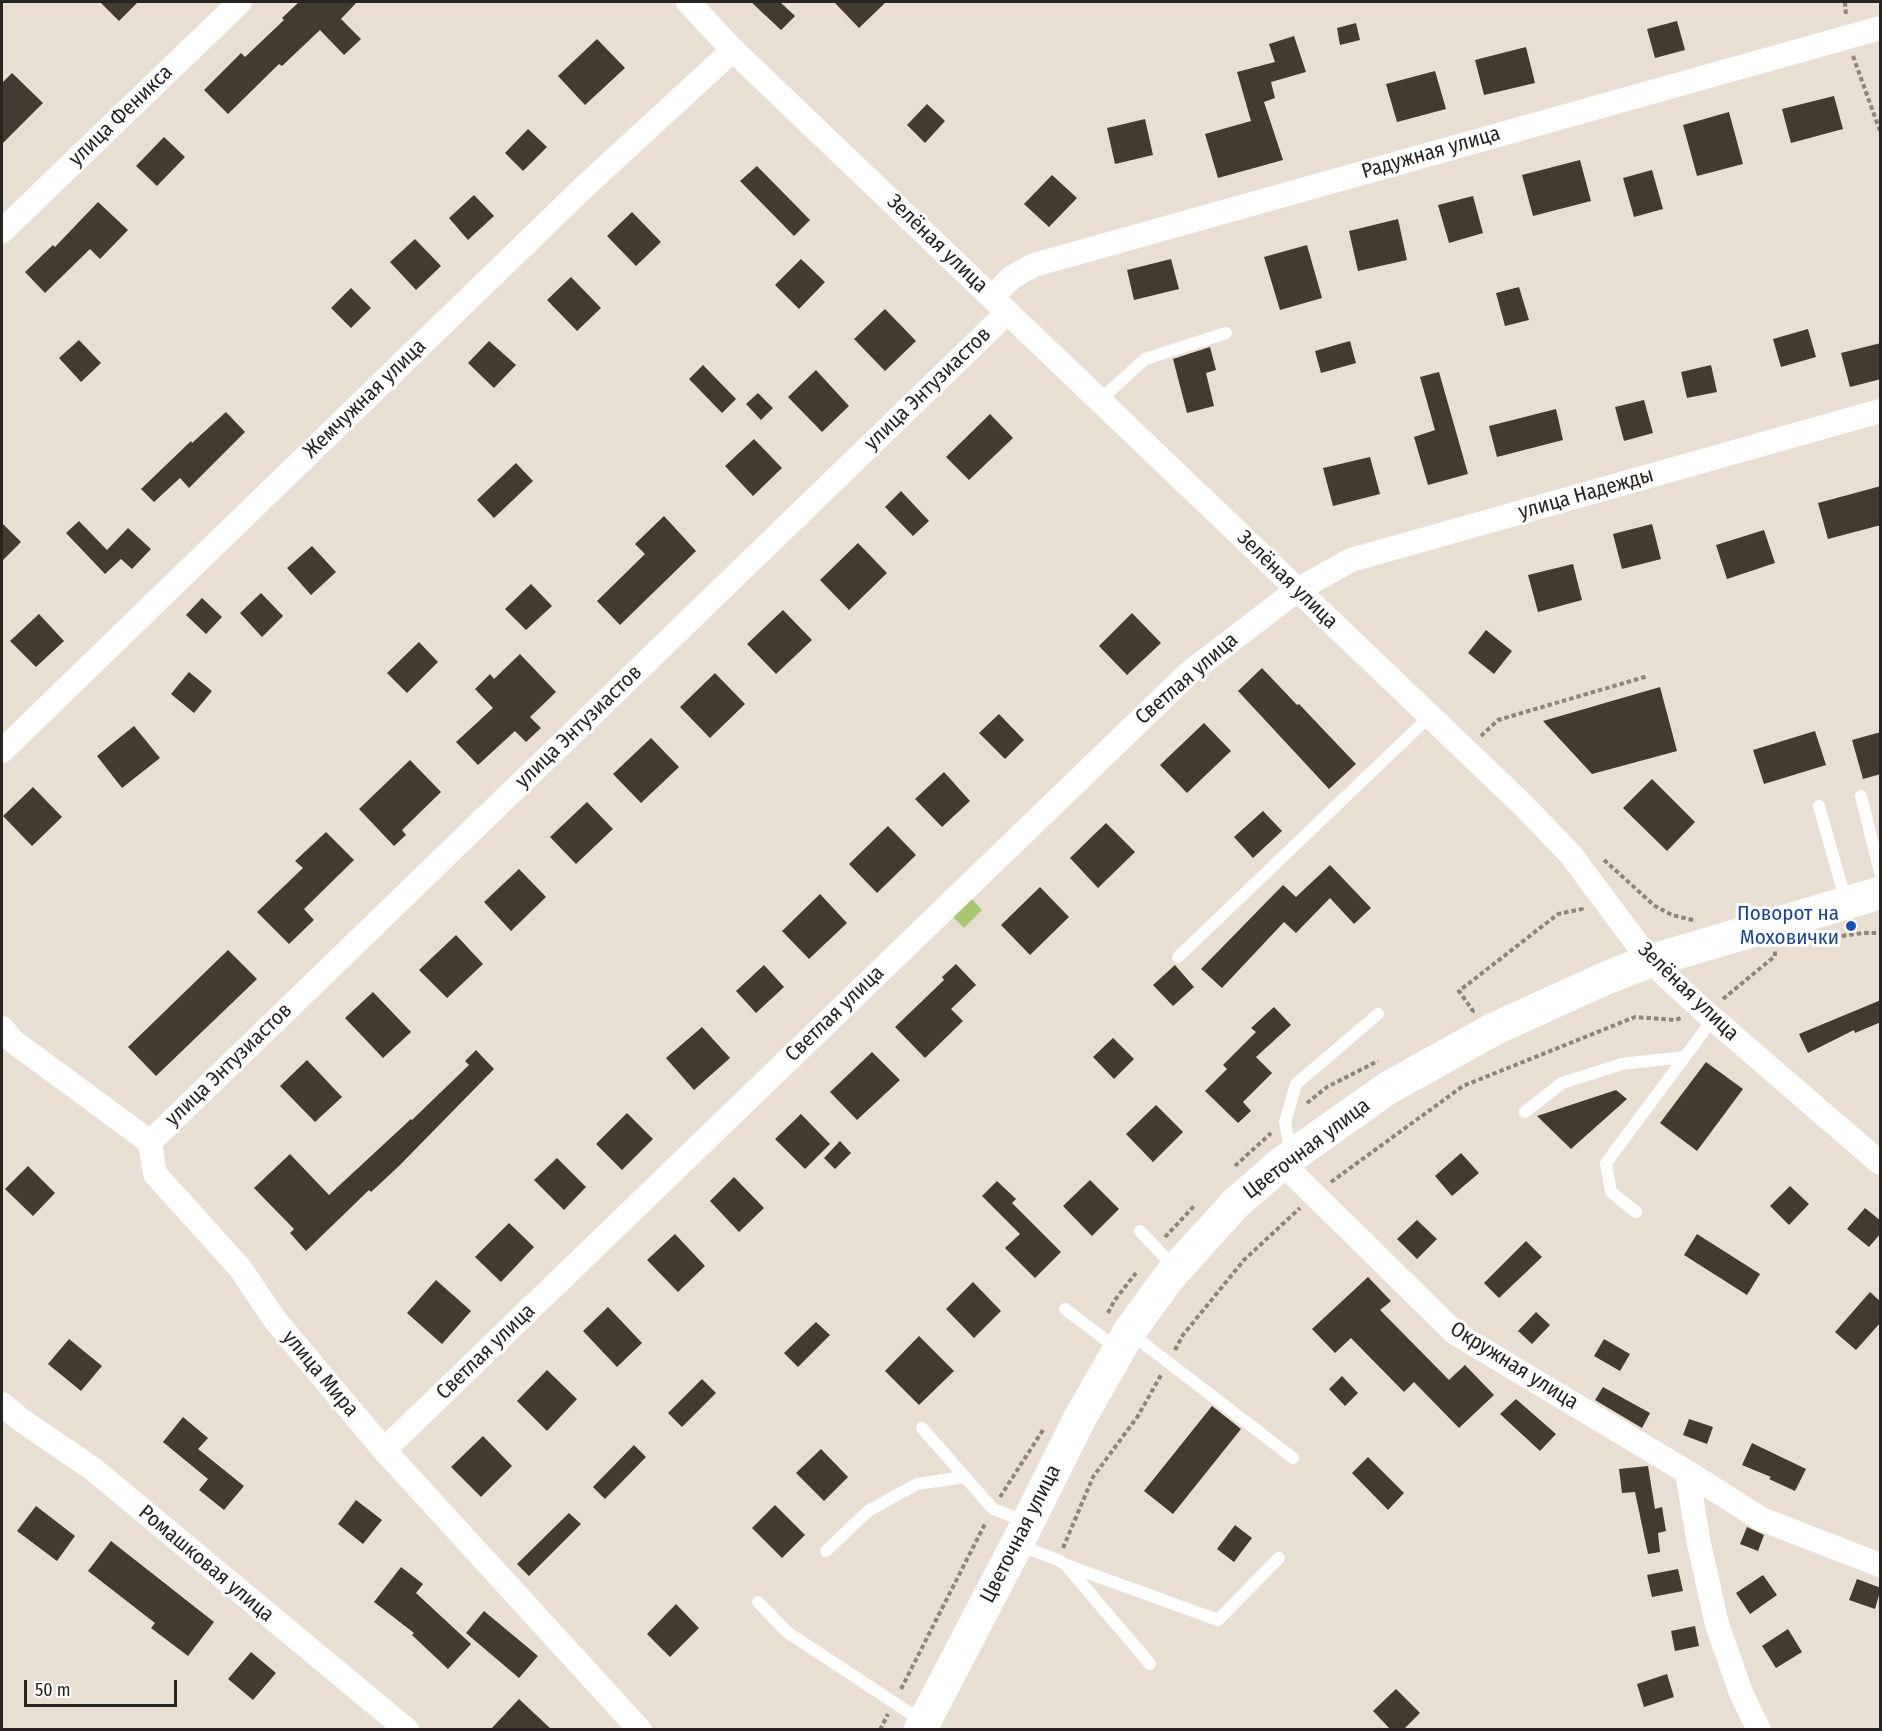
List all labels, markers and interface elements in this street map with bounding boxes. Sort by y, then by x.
street label: улица Феникса [64,60,178,172]
street label: Радужная улица [1359,121,1503,185]
street label: Зелёная улица [881,190,993,298]
street label: улица Энтузиастов [860,322,996,456]
street label: Жемчужная улица [298,334,432,464]
street label: улица Надежды [1516,463,1656,525]
street label: Зелёная улица [1231,526,1343,634]
street label: Светлая улица [1131,628,1243,730]
street label: улица Энтузиастов [511,660,647,794]
place label: Поворот на Моховички [1737,901,1839,951]
marker: Поворот на Моховички [1844,919,1858,933]
street label: Зелёная улица [1632,938,1744,1046]
street label: Светлая улица [780,961,890,1067]
street label: улица Энтузиастов [161,998,297,1132]
street label: Цветочная улица [1239,1093,1375,1205]
street label: Светлая улица [431,1299,541,1405]
street label: Окружная улица [1445,1317,1583,1415]
street label: улица Мира [277,1326,363,1422]
street label: Цветочная улица [975,1461,1067,1607]
street label: Ромашковая улица [133,1500,279,1628]
scale bar [27,1668,180,1706]
text: 50 m [35,1679,71,1701]

